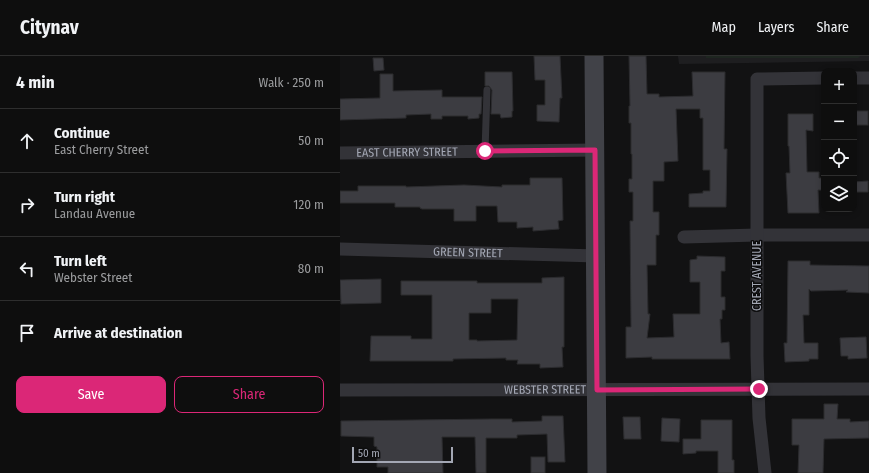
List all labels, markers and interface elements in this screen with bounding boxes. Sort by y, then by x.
text: Citynav [20,16,79,39]
text: Map [712,19,736,36]
text: Layers [758,19,794,36]
text: Share [816,19,849,36]
map controls [821,68,857,212]
button: + [821,68,857,104]
text: 4 min [16,72,55,93]
text: Walk · 250 m [259,75,324,90]
button: − [821,104,857,140]
text: Continue [54,124,110,142]
icon: ahead [16,130,38,152]
text: 50 m [298,133,324,148]
button: locate [821,140,857,176]
text: East Cherry Street [54,142,149,157]
route start [476,142,494,160]
street label: EAST CHERRY STREET [356,145,458,160]
button: layers [821,176,857,212]
text: Turn right [54,188,115,206]
icon: right [16,194,38,216]
text: 120 m [293,197,324,212]
text: Landau Avenue [54,206,135,221]
street label: CREST AVENUE [750,241,764,311]
street label: GREEN STREET [433,245,503,260]
text: Turn left [54,252,107,270]
icon: left [16,258,38,280]
text: 80 m [298,261,324,276]
text: Webster Street [54,270,133,285]
icon: arrive [16,322,38,344]
text: Arrive at destination [54,324,182,342]
button: Save [16,376,166,413]
button: Share [174,376,324,413]
route end [750,380,768,398]
street label: WEBSTER STREET [504,383,586,397]
scale bar [352,445,453,464]
text: 50 m [358,447,380,460]

